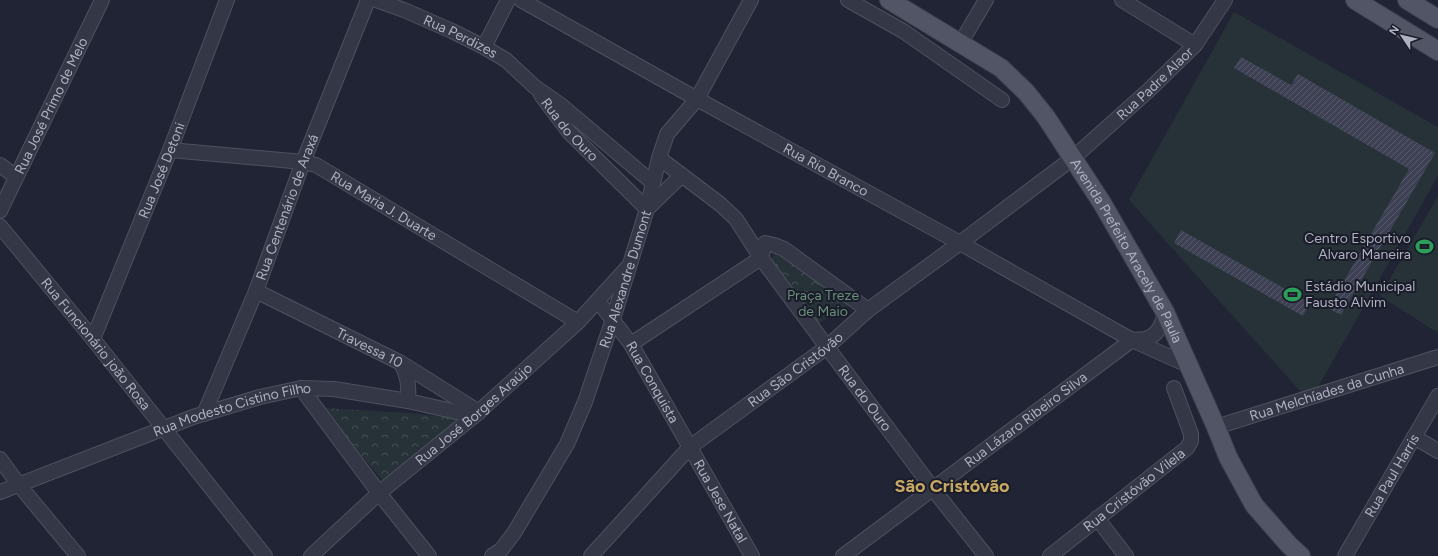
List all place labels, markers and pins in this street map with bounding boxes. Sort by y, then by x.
place label: Centro Esportivo Alvaro Maneira [1304,230,1411,263]
sports icon: Centro Esportivo Alvaro Maneira [1414,236,1434,256]
place label: Estádio Municipal Fausto Alvim [1305,278,1415,311]
sports icon: Estádio Municipal Fausto Alvim [1282,284,1302,304]

